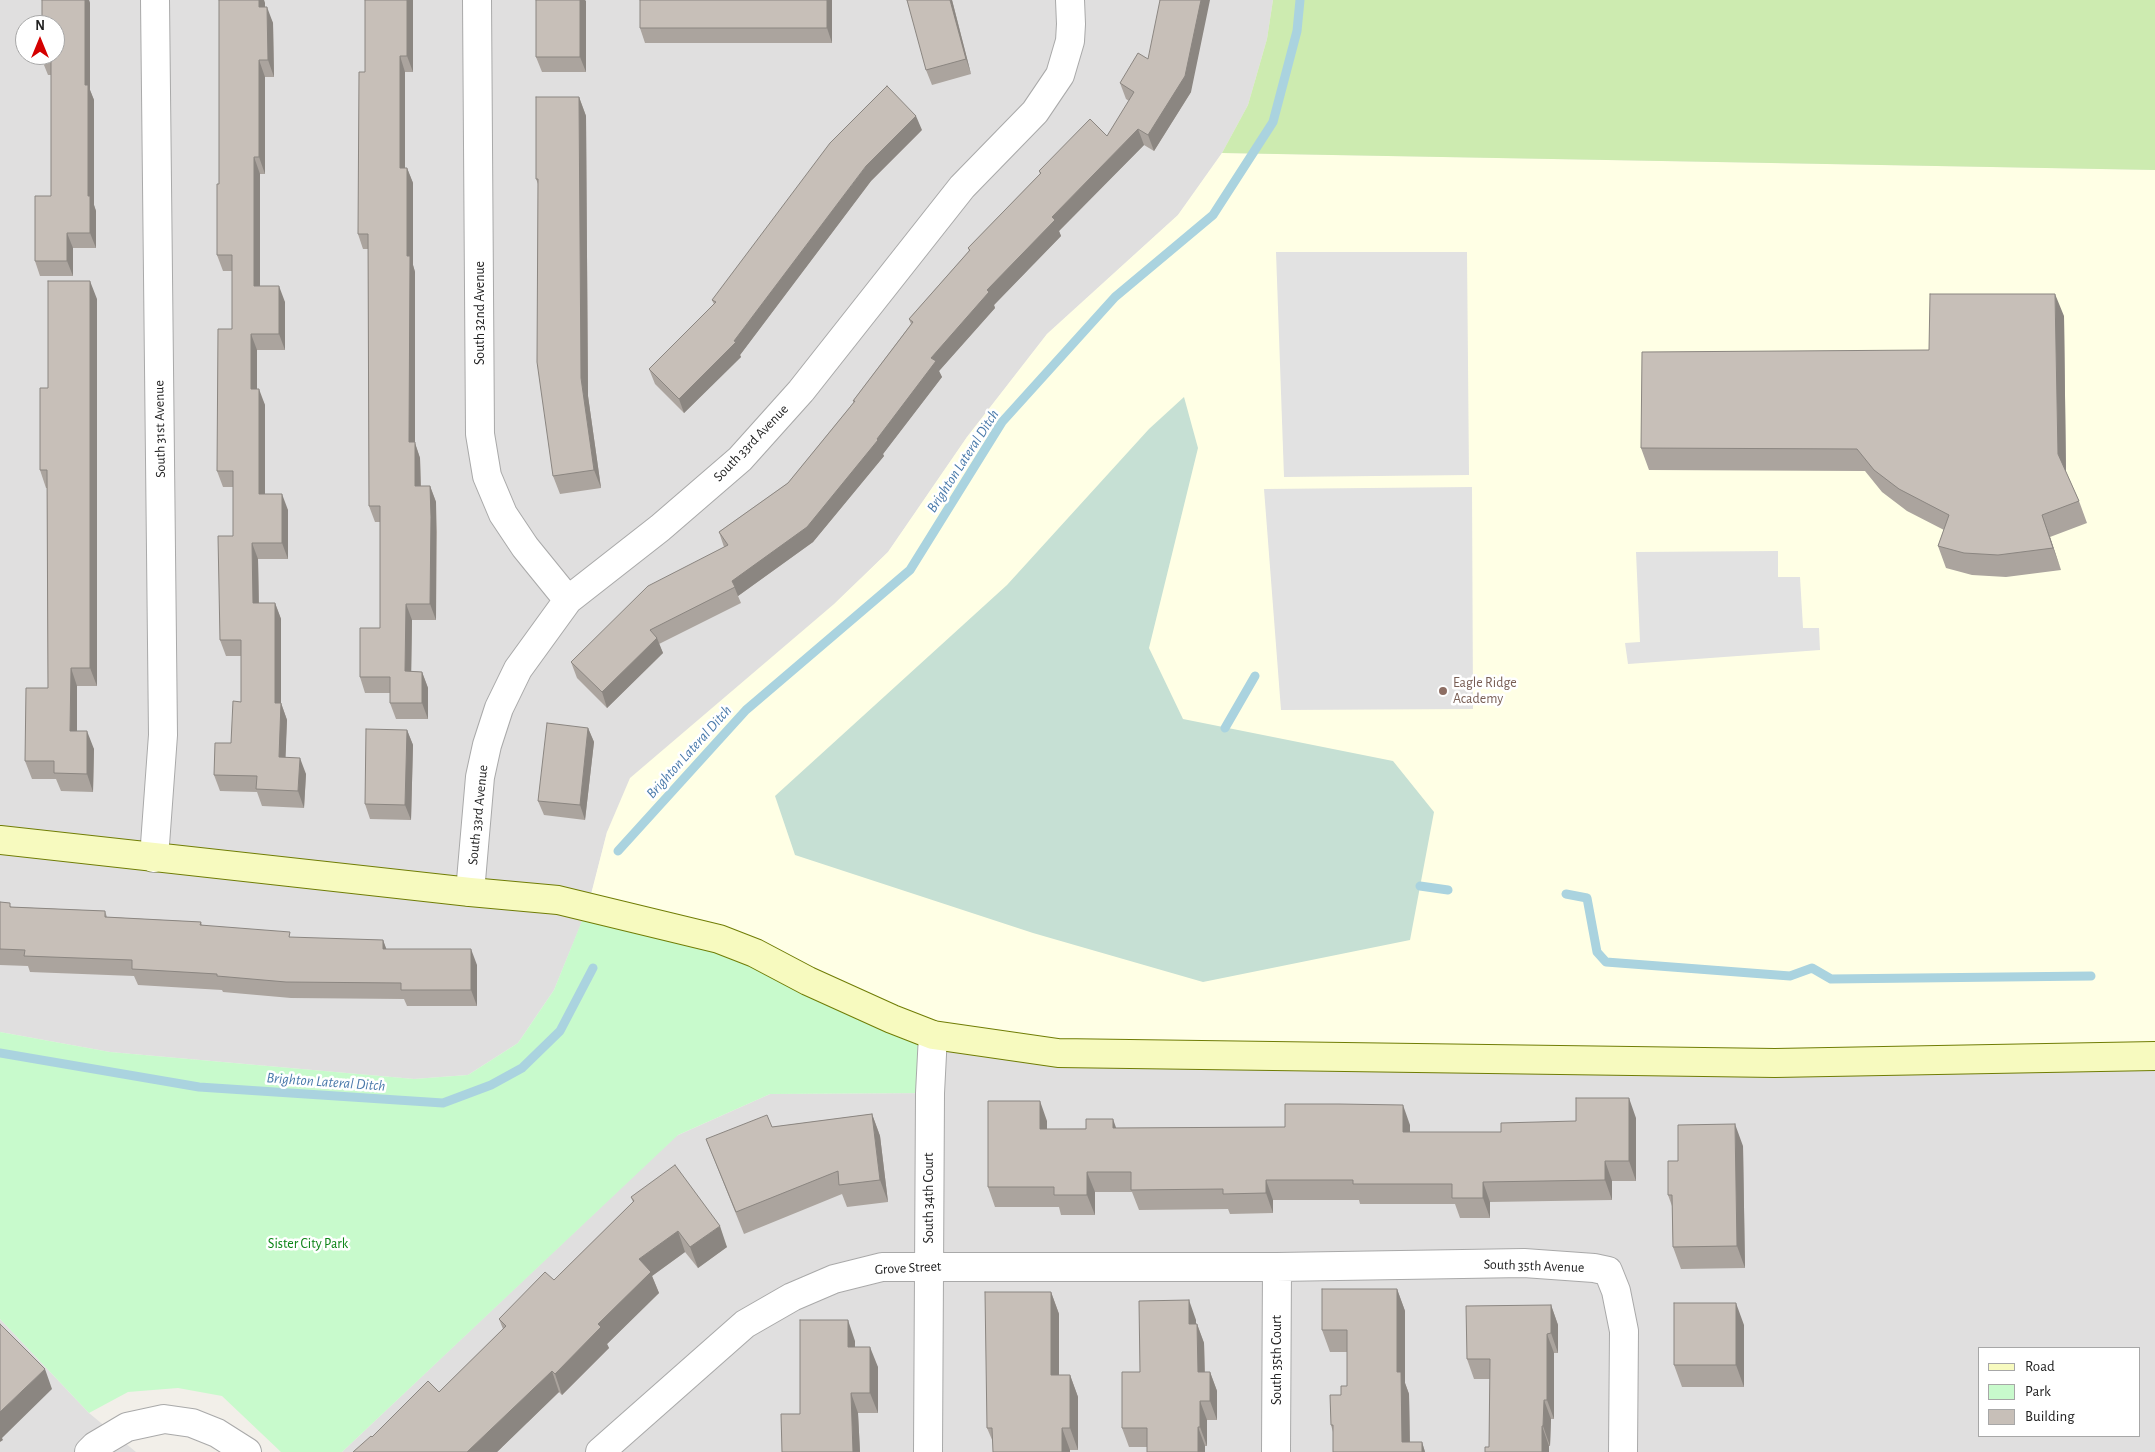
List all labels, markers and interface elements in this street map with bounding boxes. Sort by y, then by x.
north arrow [15,15,65,65]
text: N [35,19,45,33]
street label: South 32nd Avenue [472,261,488,365]
street label: South 31st Avenue [151,380,169,478]
street label: South 33rd Avenue [710,401,792,485]
water label: Brighton Lateral Ditch [923,406,1003,516]
place label: Eagle Ridge Academy [1453,675,1517,708]
marker: Eagle Ridge Academy [1437,685,1449,697]
water label: Brighton Lateral Ditch [642,702,736,802]
street label: South 33rd Avenue [464,764,492,866]
water label: Brighton Lateral Ditch [266,1069,386,1095]
street label: South 34th Court [921,1153,937,1243]
park label: Sister City Park [268,1236,348,1252]
street label: South 35th Avenue [1483,1256,1585,1276]
street label: Grove Street [874,1258,942,1278]
street label: South 35th Court [1269,1315,1285,1405]
legend [1978,1347,2140,1437]
text: Road [2025,1359,2055,1374]
text: Park [2025,1384,2051,1399]
text: Building [2025,1409,2075,1424]

